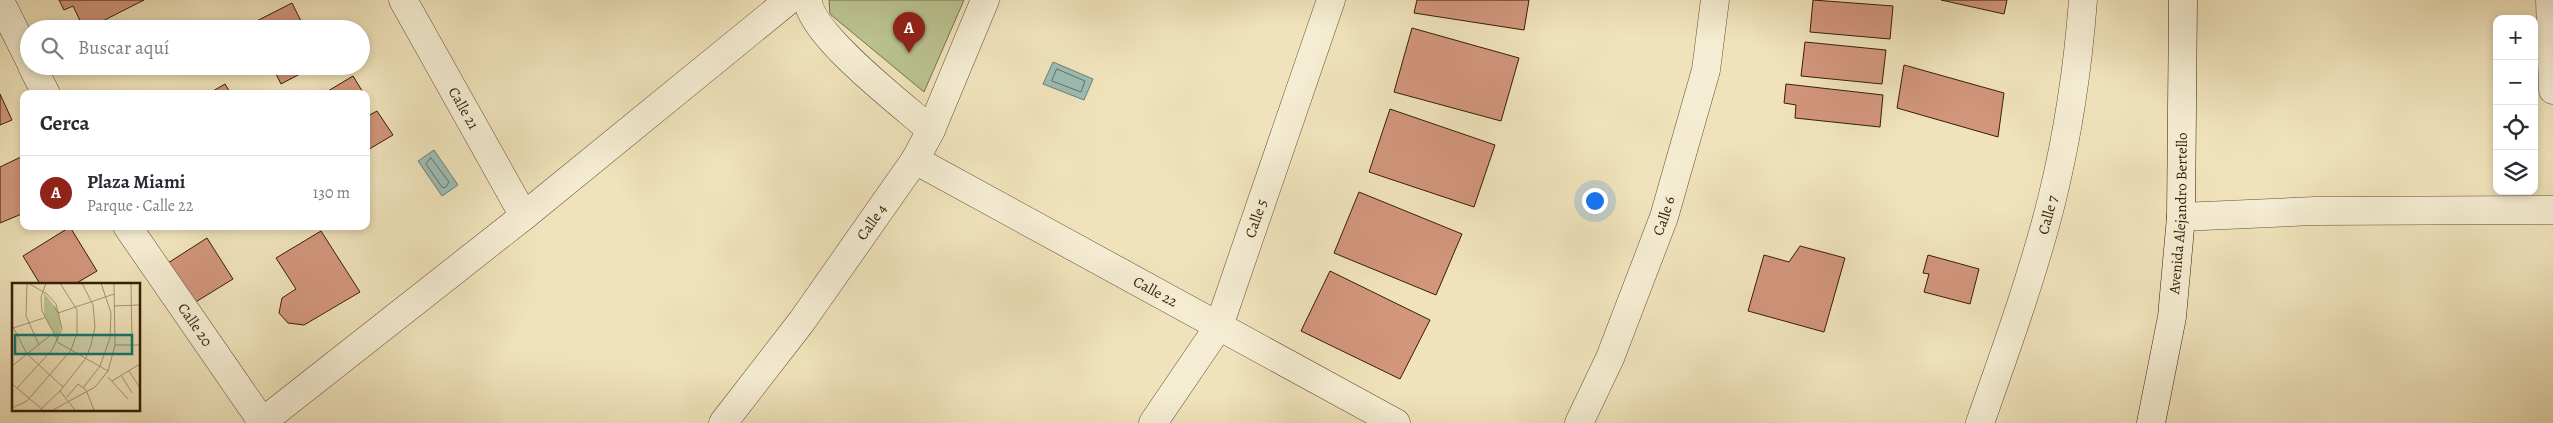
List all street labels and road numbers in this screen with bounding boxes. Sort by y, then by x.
street label: Calle 21 [444,83,484,133]
street label: Avenida Alejandro Bertello [2164,132,2192,296]
street label: Calle 7 [2033,193,2063,237]
street label: Calle 6 [1648,194,1679,239]
street label: Calle 5 [1240,196,1272,241]
street label: Calle 4 [852,200,891,244]
street label: Calle 22 [1130,271,1181,312]
street label: Calle 20 [173,299,217,350]

